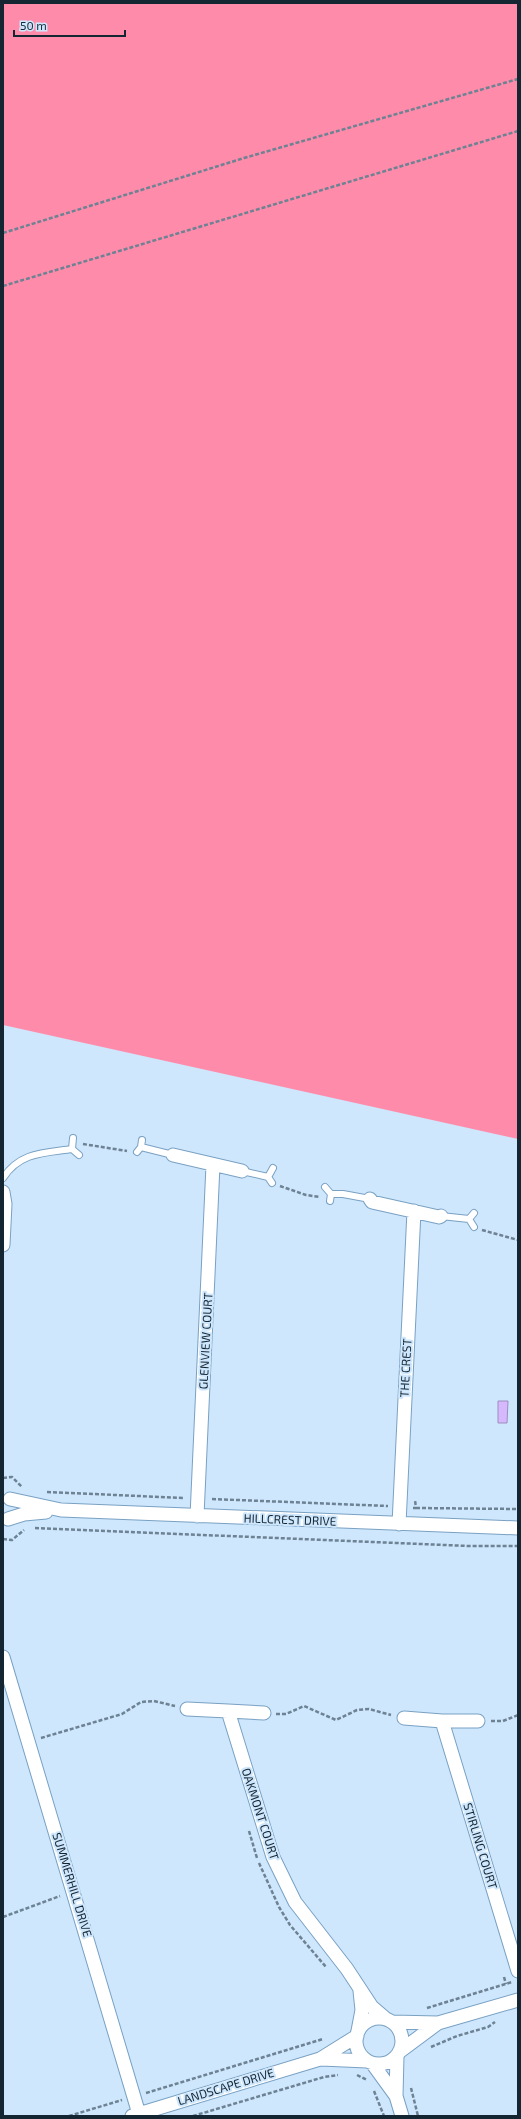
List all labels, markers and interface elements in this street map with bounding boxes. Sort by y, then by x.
scale bar [14,12,125,38]
text: 50 m [20,18,47,32]
street label: GLENVIEW COURT [195,1292,215,1390]
street label: THE CREST [396,1338,414,1398]
street label: HILLCREST DRIVE [243,1510,337,1528]
street label: OAKMONT COURT [239,1766,282,1861]
street label: STIRLING COURT [461,1801,501,1890]
street label: SUMMERHILL DRIVE [50,1831,96,1939]
street label: LANDSCAPE DRIVE [176,2065,276,2107]

